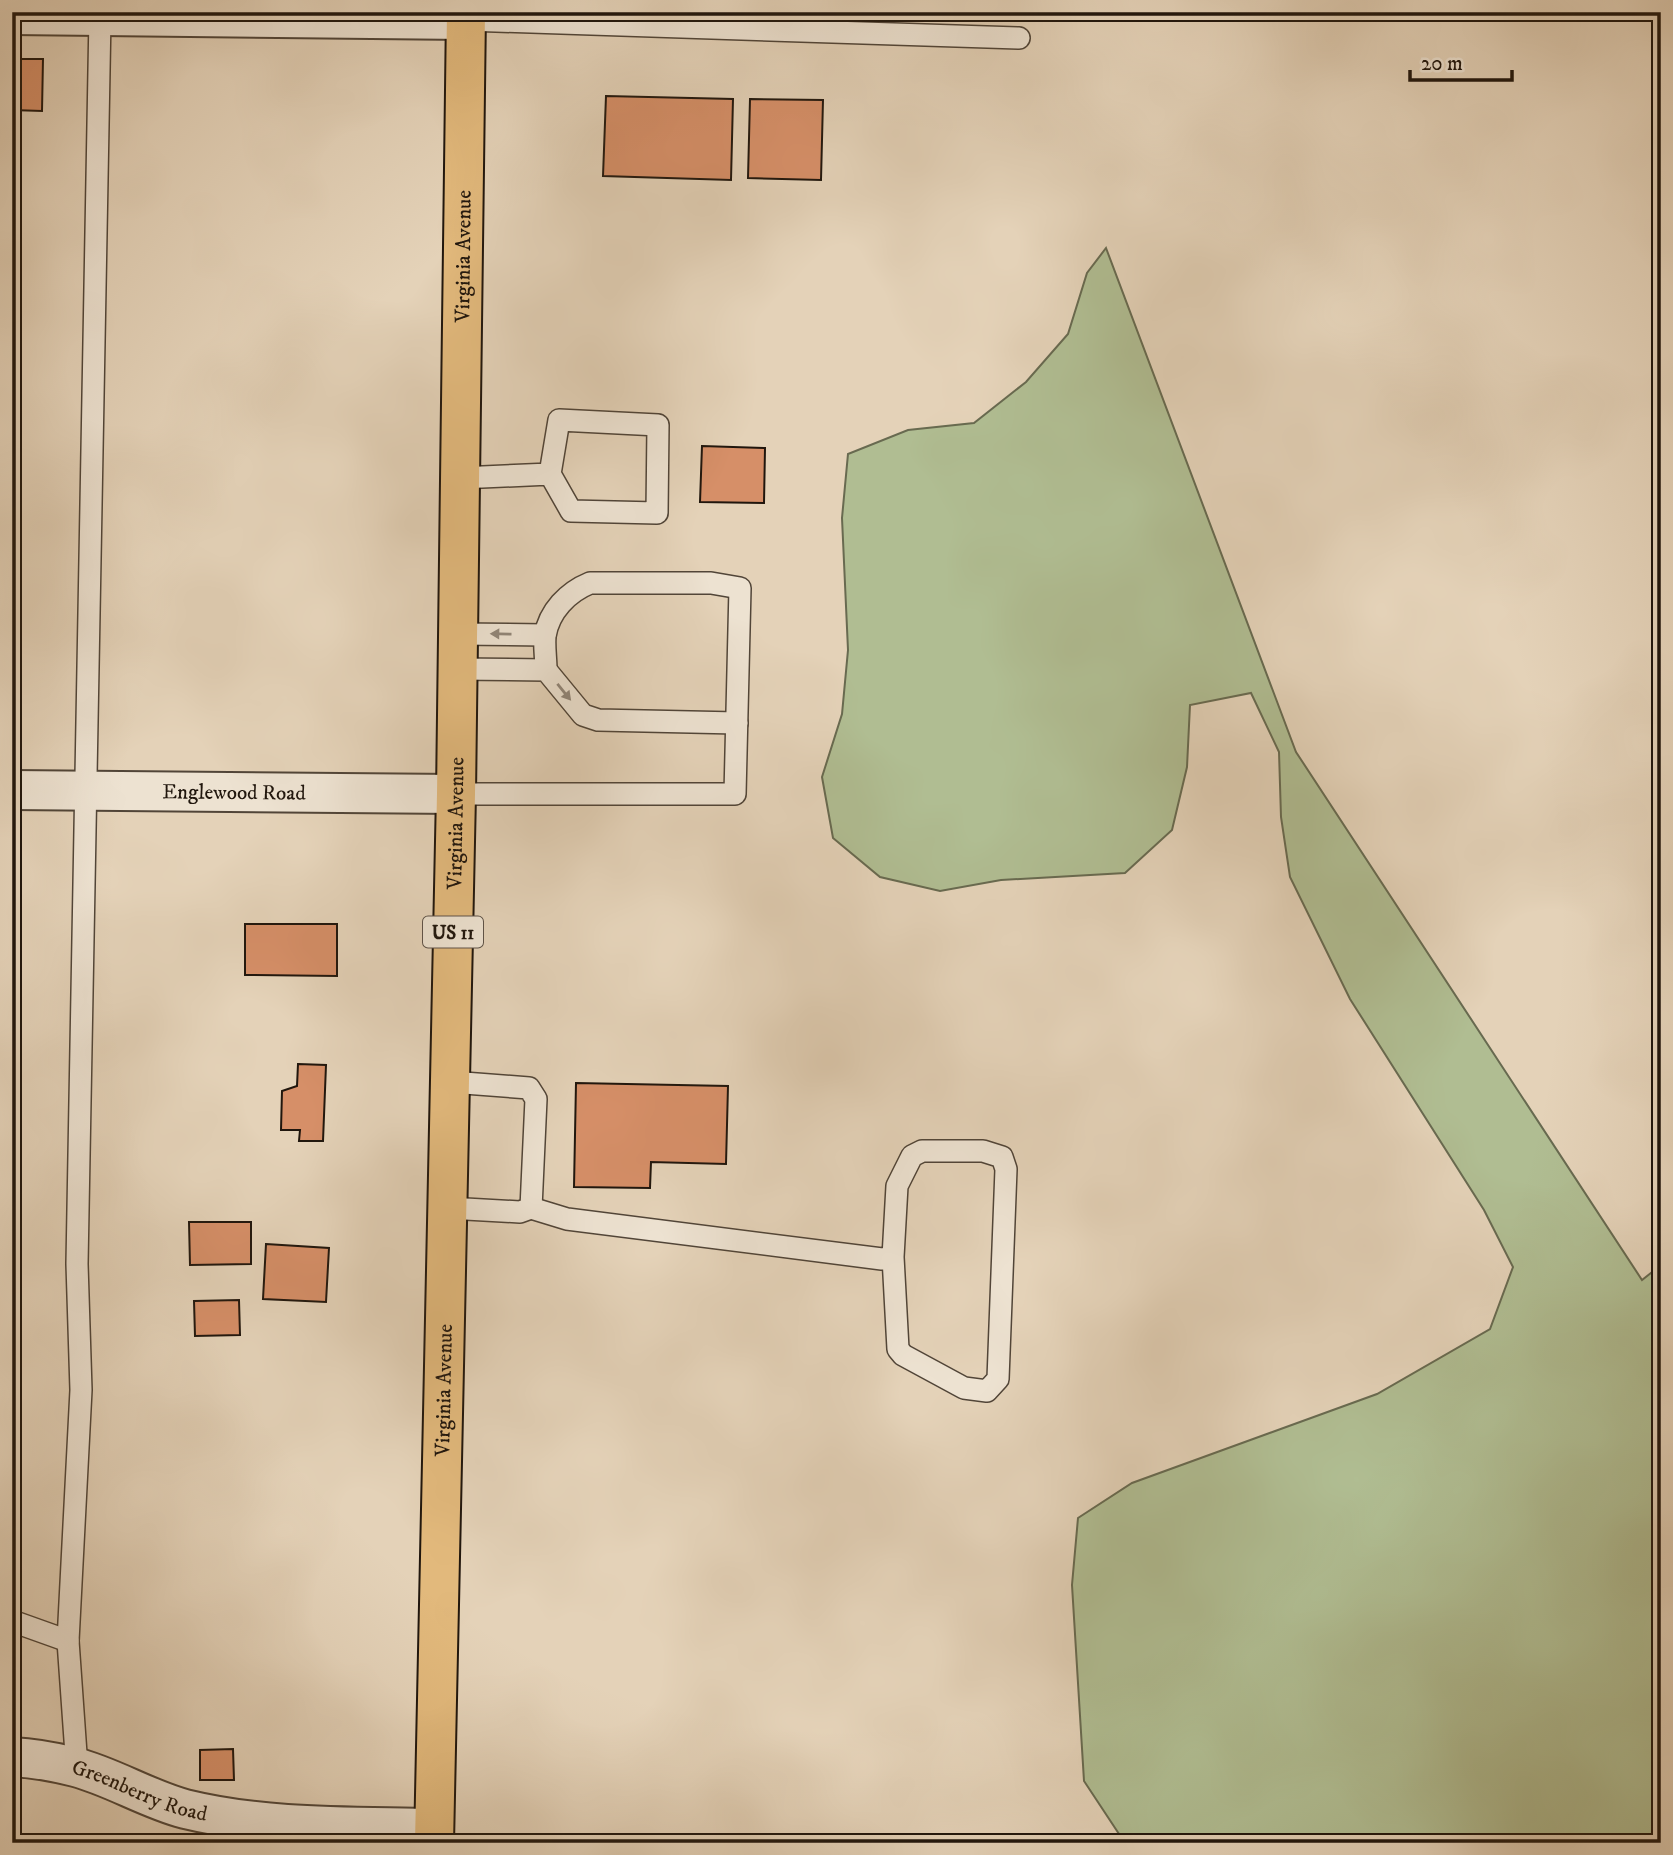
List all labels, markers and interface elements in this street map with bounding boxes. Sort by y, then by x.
scale bar [1410,38,1512,82]
text: 20 m [1421,51,1463,77]
street label: Virginia Avenue [450,190,478,324]
one-way arrow [490,628,512,640]
one-way arrow [556,683,571,700]
street label: Virginia Avenue [442,757,470,891]
street label: Englewood Road [162,779,306,807]
road number: US 11 [423,916,483,948]
street label: Virginia Avenue [430,1323,459,1458]
street label: Greenberry Road [69,1755,210,1828]

